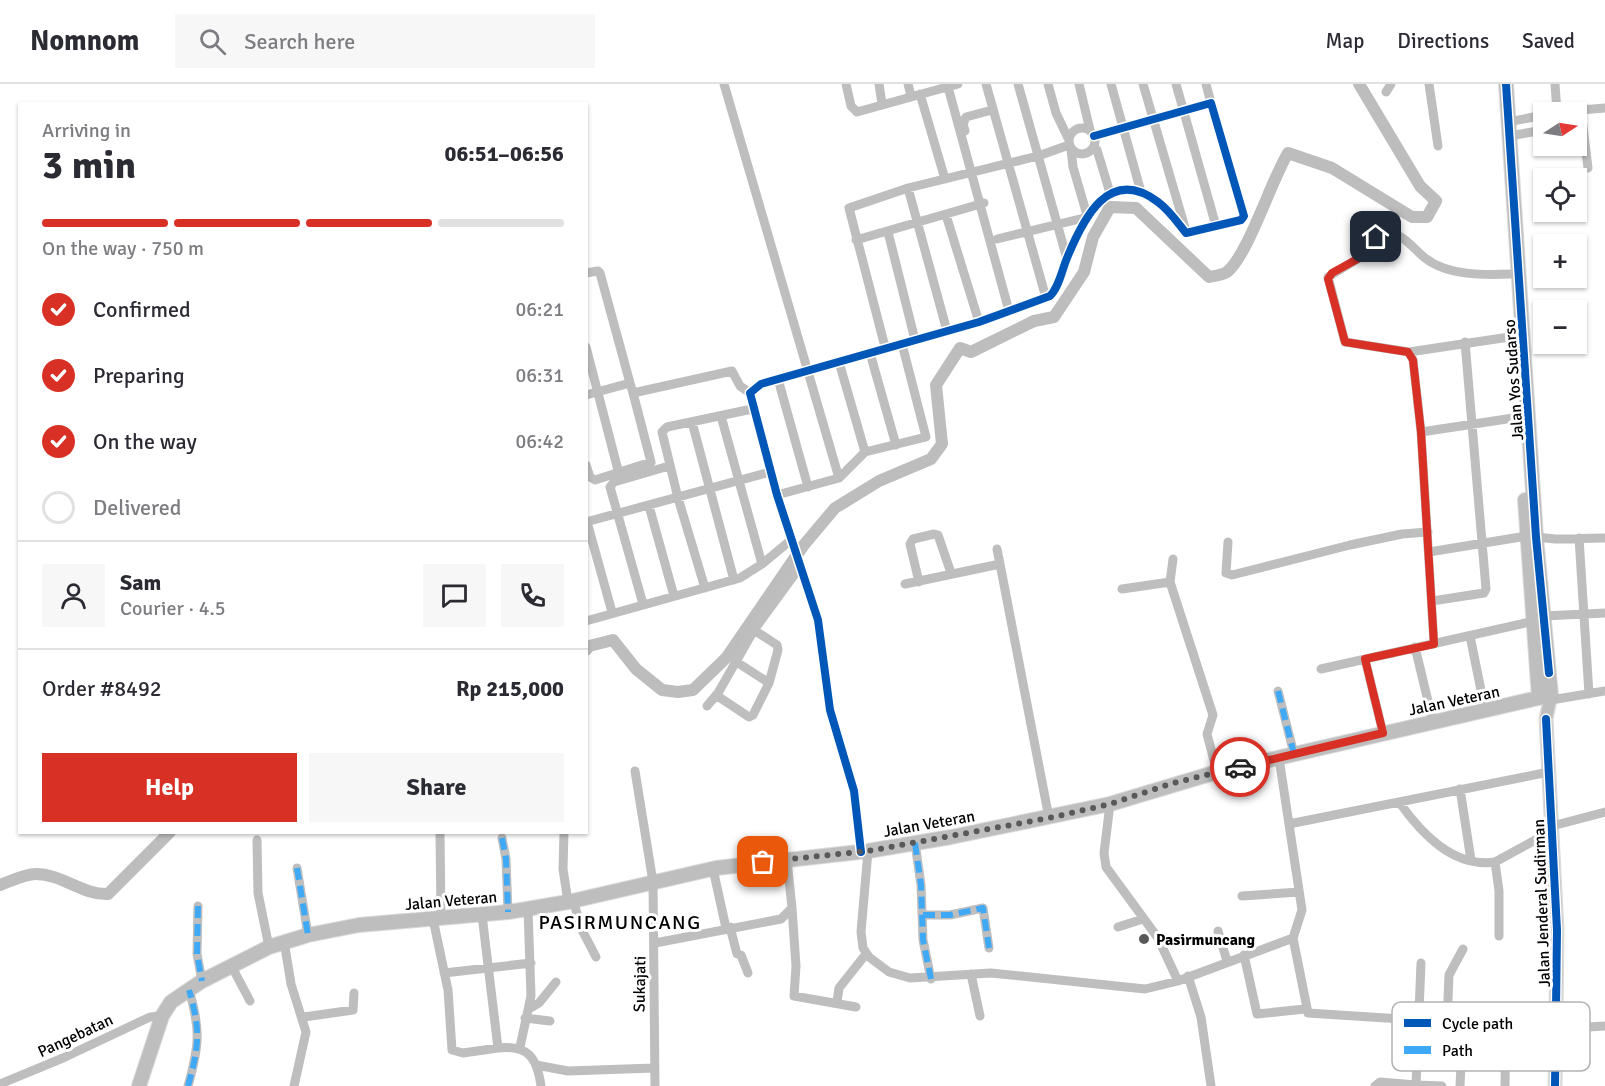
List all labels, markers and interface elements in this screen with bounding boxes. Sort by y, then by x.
search box [175,14,595,68]
text: Nomnom [30,24,139,58]
icon: search [196,25,229,58]
text: Search here [244,28,355,55]
text: Map [1326,28,1364,54]
text: Directions [1397,28,1489,54]
text: Saved [1522,28,1575,54]
north arrow [1533,102,1587,156]
map controls [1533,102,1587,354]
text: Arriving in [42,118,131,143]
text: 06:51–06:56 [445,140,564,167]
text: 3 min [42,141,136,189]
button: locate [1533,168,1587,222]
pin [1350,211,1401,262]
icon: home [1359,220,1392,253]
button: + [1533,234,1587,288]
text: On the way · 750 m [42,236,204,261]
icon: check [42,293,75,326]
text: Confirmed [93,296,191,323]
text: 06:21 [515,297,564,322]
button: − [1533,300,1587,354]
street label: Jalan Yos Sudarso [1500,319,1528,441]
icon: check [42,359,75,392]
text: Preparing [93,362,185,389]
text: 06:31 [515,363,564,388]
icon: check [42,425,75,458]
text: On the way [93,428,197,455]
text: 06:42 [515,429,564,454]
text: Delivered [93,494,181,521]
button: person [42,564,105,627]
button: chat [423,564,486,627]
button: phone [501,564,564,627]
text: Sam [120,569,161,596]
text: Courier · 4.5 [120,596,226,621]
text: Order #8492 [42,675,162,702]
text: Rp 215,000 [456,675,564,702]
street label: Jalan Veteran [1407,682,1501,720]
courier [1210,737,1270,797]
icon: car [1224,751,1257,784]
button: Help [42,753,297,822]
button: Share [309,753,564,822]
street label: Jalan Veteran [882,806,976,842]
street label: Jalan Jenderal Sudirman [1529,819,1555,987]
pin [737,836,788,887]
icon: bag [746,845,779,878]
street label: Jalan Veteran [404,887,498,915]
district label: PASIRMUNCANG [538,910,702,935]
place label: Pasirmuncang [1156,930,1256,950]
marker: Pasirmuncang [1137,932,1151,946]
street label: Sukajati [630,956,650,1012]
legend [1392,1002,1590,1071]
street label: Pangebatan [35,1010,116,1062]
text: Cycle path [1442,1014,1513,1034]
text: Path [1442,1041,1473,1061]

